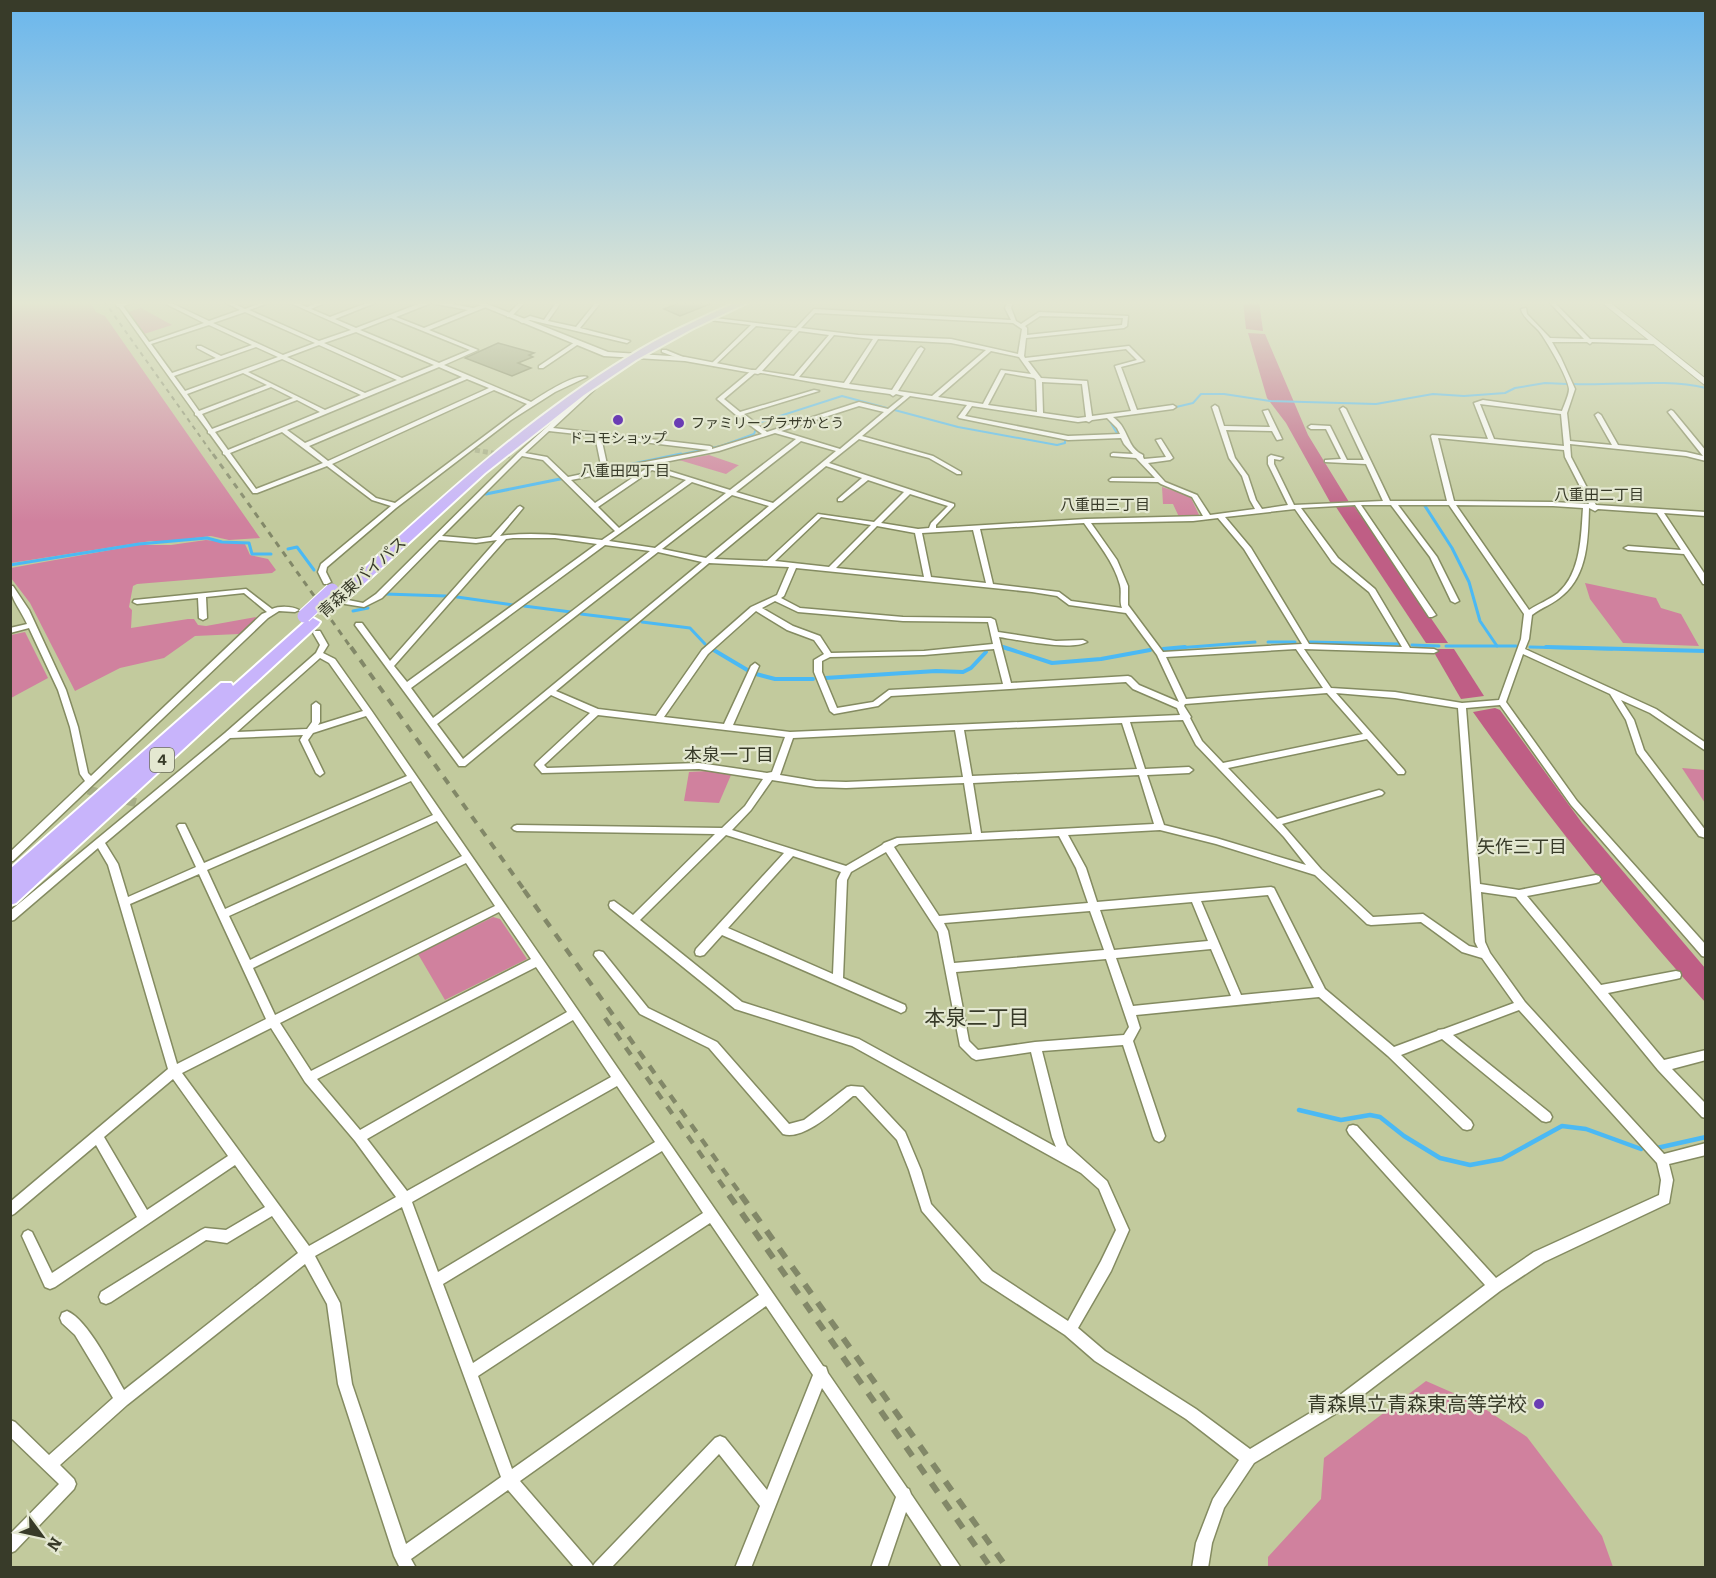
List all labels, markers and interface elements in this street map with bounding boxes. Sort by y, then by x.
marker: ドコモショップ [611,413,625,427]
place label: ファミリープラザかとう [691,415,844,432]
marker: ファミリープラザかとう [672,416,686,430]
place label: ドコモショップ [569,430,667,447]
district label: 八重田四丁目 [580,462,670,480]
district label: 八重田二丁目 [1554,486,1644,504]
district label: 八重田三丁目 [1060,496,1150,514]
street label: 青森東バイパス [314,533,410,621]
district label: 本泉一丁目 [684,744,774,766]
road number: 4 [150,748,174,772]
district label: 矢作三丁目 [1477,836,1567,858]
district label: 本泉二丁目 [925,1005,1030,1031]
place label: 青森県立青森東高等学校 [1307,1392,1527,1416]
marker: 青森県立青森東高等学校 [1532,1397,1546,1411]
north arrow [12,1506,72,1566]
text: N [43,1534,65,1554]

